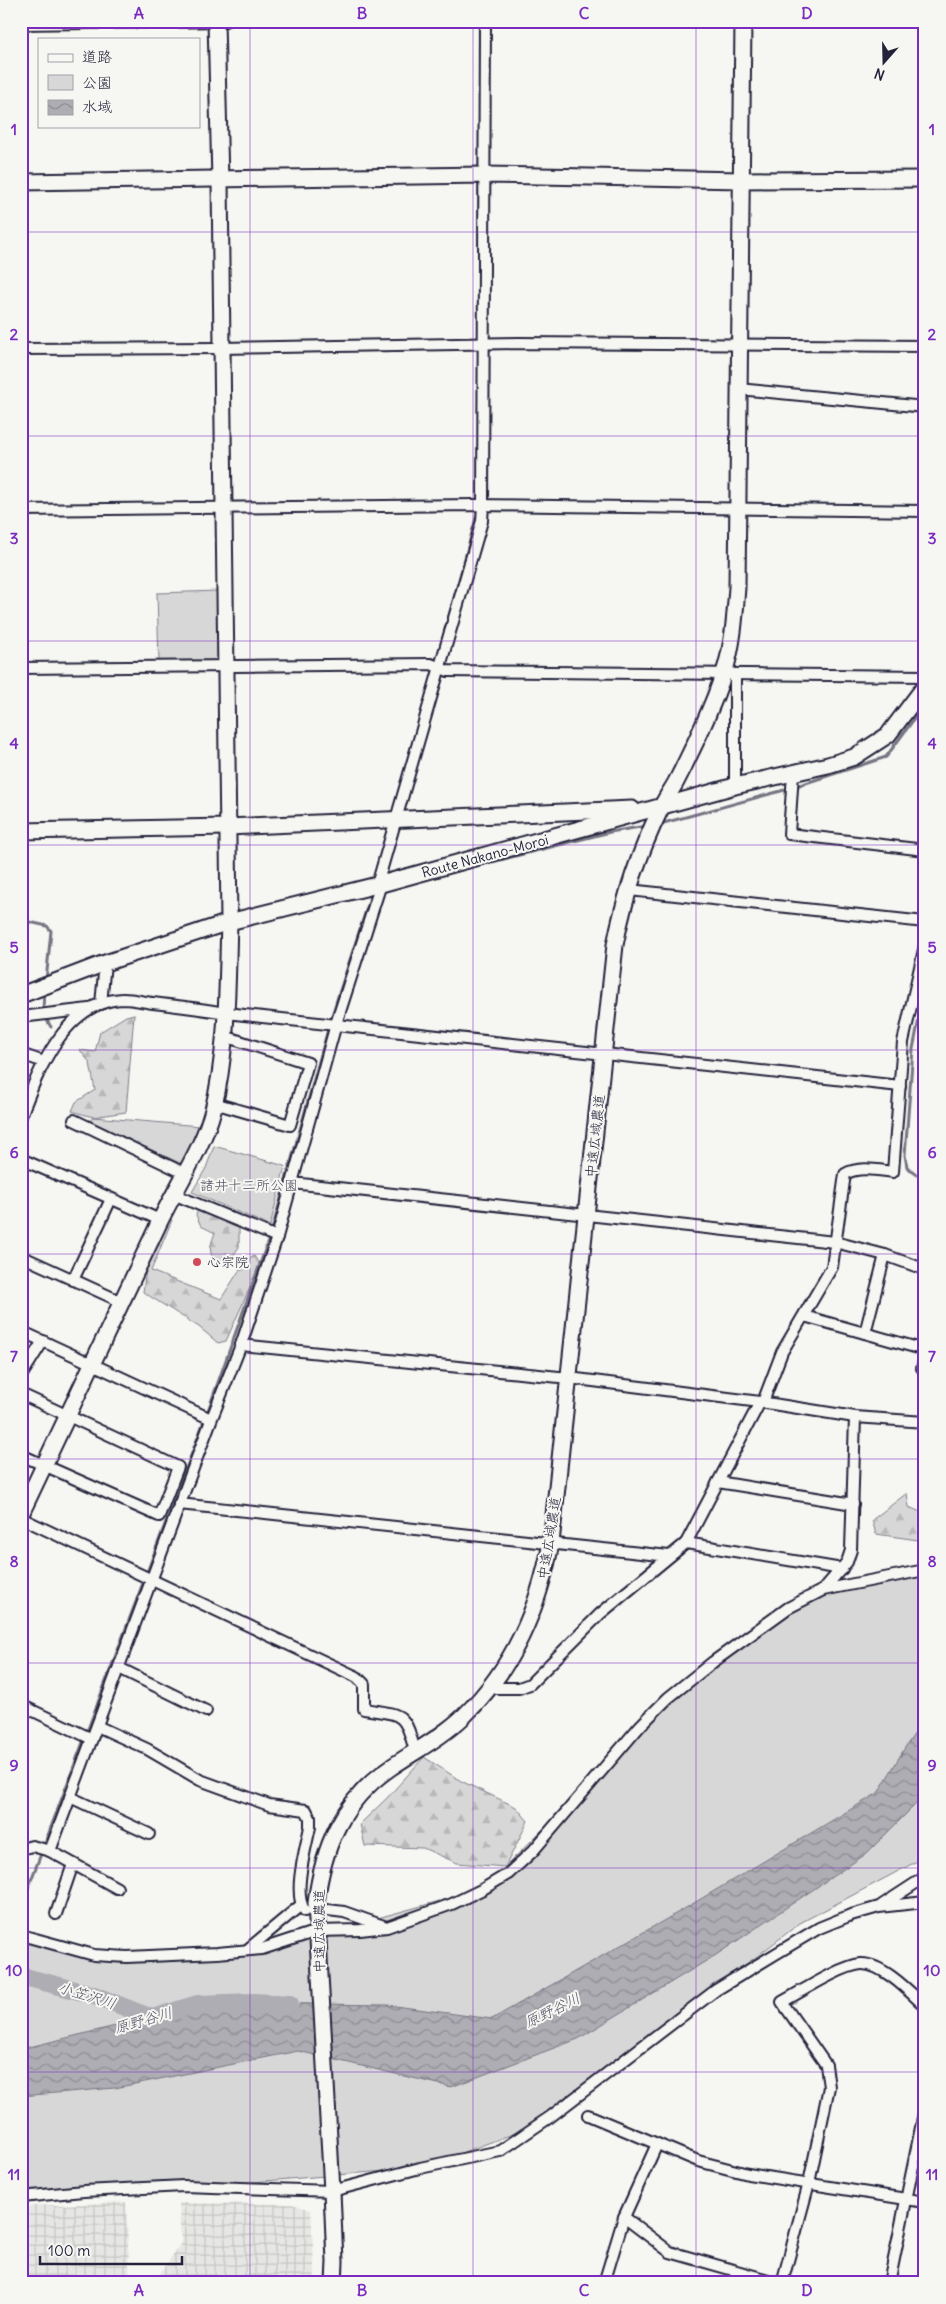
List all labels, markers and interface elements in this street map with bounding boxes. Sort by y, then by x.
text: A [134,3,144,23]
text: B [357,3,368,23]
text: C [579,3,590,23]
text: D [801,3,813,23]
legend [38,38,200,128]
north arrow [858,38,908,88]
text: 道路 [82,47,112,66]
text: N [872,64,887,84]
text: 公園 [82,73,112,92]
text: 水域 [82,97,112,116]
text: 1 [11,119,17,139]
text: 1 [929,119,935,139]
text: 2 [10,324,19,344]
text: 2 [928,324,937,344]
text: 3 [9,528,19,548]
text: 3 [927,528,937,548]
text: 4 [9,733,19,753]
text: 4 [927,733,937,753]
street label: Route Nakano-Moroi [420,830,550,882]
text: 5 [9,937,19,957]
text: 5 [927,937,937,957]
street label: 中遠広域農道 [582,1093,608,1179]
text: 6 [9,1142,19,1162]
text: 6 [927,1142,937,1162]
park label: 諸井十二所公園 [200,1176,298,1194]
place label: 心宗院 [207,1253,249,1271]
marker: 心宗院 [191,1256,203,1268]
text: 7 [10,1346,18,1366]
text: 7 [928,1346,936,1366]
street label: 中遠広域農道 [534,1495,564,1581]
text: 8 [9,1551,19,1571]
text: 8 [927,1551,937,1571]
text: 9 [9,1755,19,1775]
text: 9 [927,1755,937,1775]
street label: 中遠広域農道 [310,1889,328,1973]
text: 10 [6,1960,22,1980]
text: 10 [924,1960,940,1980]
water label: 小笠沢川 [56,1977,118,2013]
water label: 原野谷川 [521,1988,583,2032]
water label: 原野谷川 [112,2003,174,2037]
text: 11 [8,2164,20,2184]
text: 11 [926,2164,938,2184]
scale bar [40,2234,182,2266]
text: 100 m [48,2241,90,2260]
text: A [134,2280,144,2300]
text: B [357,2280,368,2300]
text: C [579,2280,590,2300]
text: D [801,2280,813,2300]

